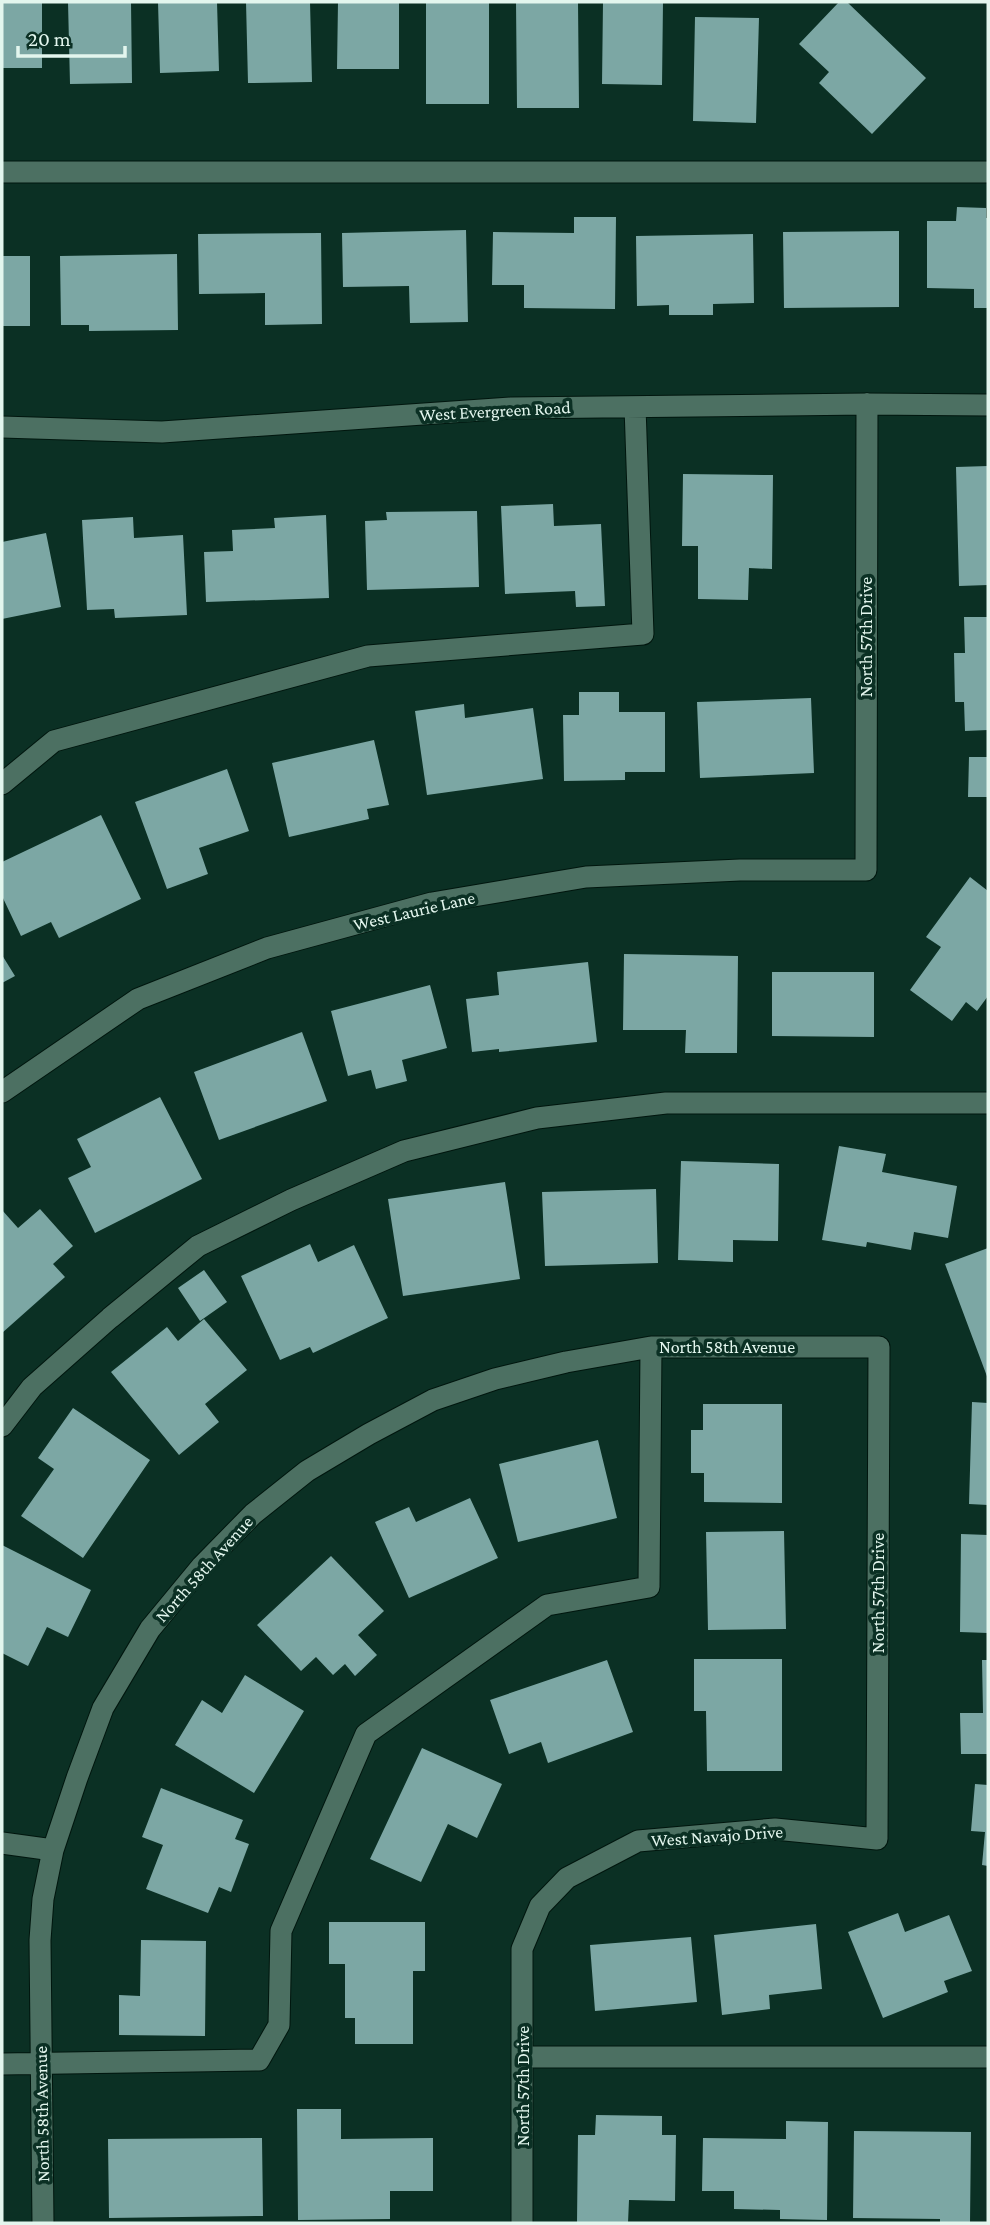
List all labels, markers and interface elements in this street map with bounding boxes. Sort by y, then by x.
scale bar [18,14,124,58]
text: 20 m [28,27,71,51]
street label: West Evergreen Road [419,397,572,425]
street label: North 57th Drive [856,577,876,697]
street label: West Laurie Lane [351,887,477,935]
street label: North 58th Avenue [659,1337,795,1357]
street label: North 58th Avenue [151,1512,257,1626]
street label: North 57th Drive [868,1533,888,1653]
street label: West Navajo Drive [650,1821,784,1852]
street label: North 57th Drive [513,2026,533,2146]
street label: North 58th Avenue [31,2046,53,2182]

